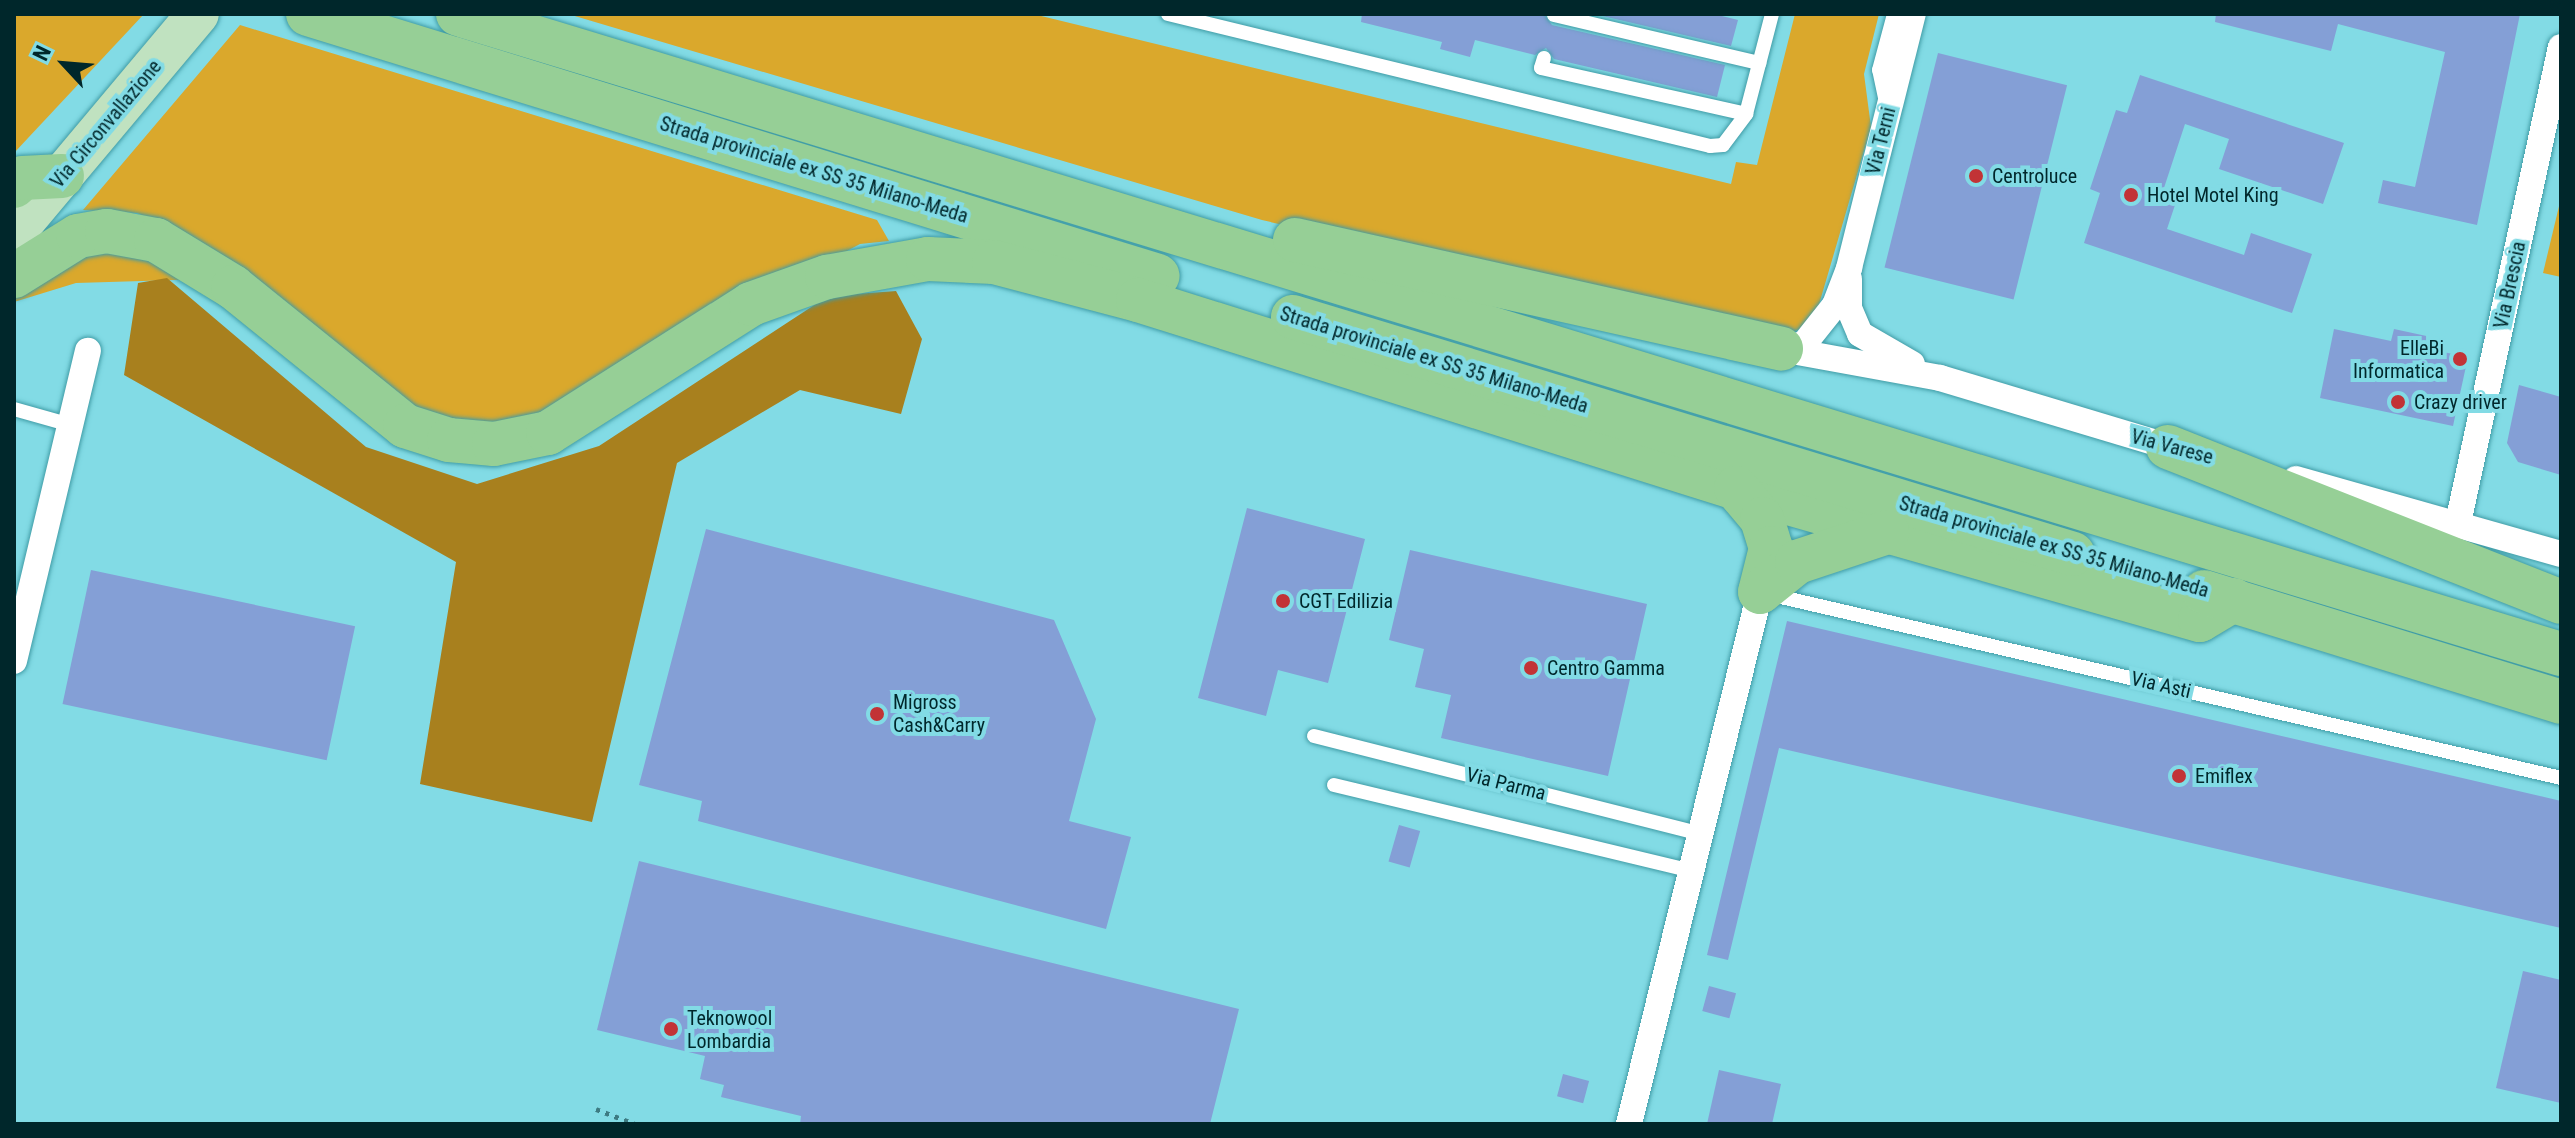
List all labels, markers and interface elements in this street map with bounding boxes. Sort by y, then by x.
north arrow [24,24,104,104]
text: N [28,42,56,65]
street label: Via Circonvallazione [45,55,167,193]
street label: Via Terni [1861,105,1901,177]
street label: Strada provinciale ex SS 35 Milano-Meda [657,112,971,228]
place label: Centroluce [1992,164,2077,188]
marker: Centroluce [1967,167,1985,185]
place label: Hotel Motel King [2147,183,2279,207]
marker: Hotel Motel King [2122,186,2140,204]
street label: Via Brescia [2489,239,2531,331]
street label: Strada provinciale ex SS 35 Milano-Meda [1277,302,1591,418]
place label: ElleBi Informatica [2353,336,2444,383]
marker: ElleBi Informatica [2451,350,2469,368]
place label: Crazy driver [2414,390,2507,414]
marker: Crazy driver [2389,393,2407,411]
street label: Via Varese [2128,425,2216,469]
street label: Strada provinciale ex SS 35 Milano-Meda [1896,491,2212,603]
place label: CGT Edilizia [1299,589,1394,613]
marker: CGT Edilizia [1274,592,1292,610]
place label: Centro Gamma [1547,656,1665,680]
marker: Centro Gamma [1522,659,1540,677]
street label: Via Asti [2129,666,2193,704]
place label: Migross Cash&Carry [893,690,985,737]
marker: Migross Cash&Carry [868,705,886,723]
street label: Via Parma [1464,763,1548,805]
place label: Emiflex [2195,764,2253,788]
marker: Emiflex [2170,767,2188,785]
place label: Teknowool Lombardia [687,1006,772,1053]
marker: Teknowool Lombardia [662,1020,680,1038]

